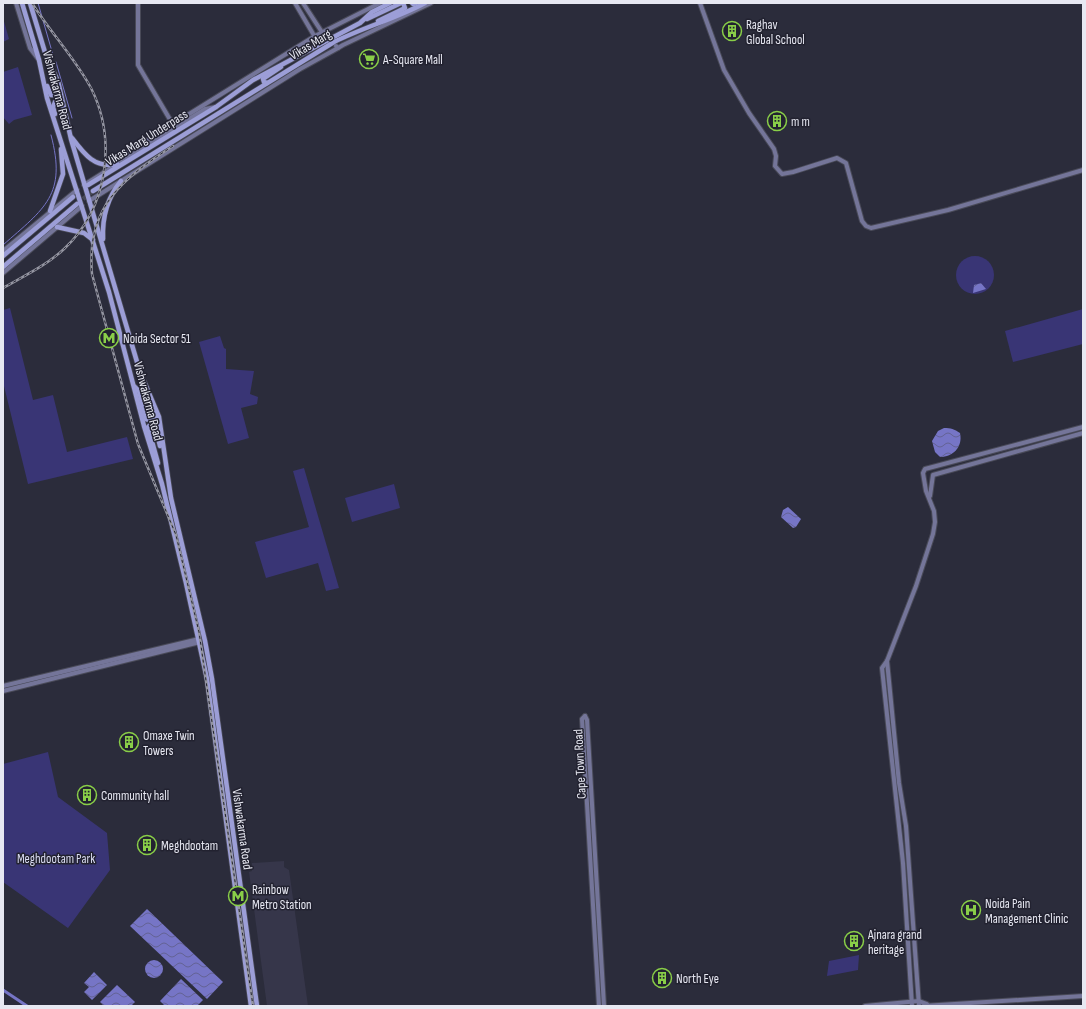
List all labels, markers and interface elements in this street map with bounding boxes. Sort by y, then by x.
place label: Raghav Global School [746,17,805,48]
building icon: Raghav Global School [721,20,743,42]
street label: Vikas Marg [287,26,334,64]
supermarket icon: A-Square Mall [358,48,380,70]
street label: Vishwakarma Road [39,49,75,132]
place label: A-Square Mall [382,52,443,68]
street label: Vikas Marg Underpass [102,106,191,170]
building icon: m m [766,110,788,132]
place label: m m [791,114,810,130]
metro station icon: Noida Sector 51 [98,327,120,349]
place label: Noida Sector 51 [123,331,191,347]
street label: Vishwakarma Road [130,360,166,443]
place label: Omaxe Twin Towers [143,728,195,759]
street label: Cape Town Road [570,729,590,799]
building icon: Omaxe Twin Towers [118,731,140,753]
building icon: Community hall [76,784,98,806]
place label: Community hall [101,788,169,804]
street label: Vishwakarma Road [228,788,256,871]
building icon: Meghdootam [136,834,158,856]
place label: Meghdootam [161,838,218,854]
park label: Meghdootam Park [17,851,95,867]
place label: Rainbow Metro Station [252,882,312,913]
metro station icon: Rainbow Metro Station [227,885,249,907]
place label: Noida Pain Management Clinic [985,896,1069,927]
hospital icon: Noida Pain Management Clinic [960,899,982,921]
place label: Ajnara grand heritage [867,927,922,958]
building icon: Ajnara grand heritage [843,930,865,952]
building icon: North Eye [651,967,673,989]
place label: North Eye [676,971,719,987]

